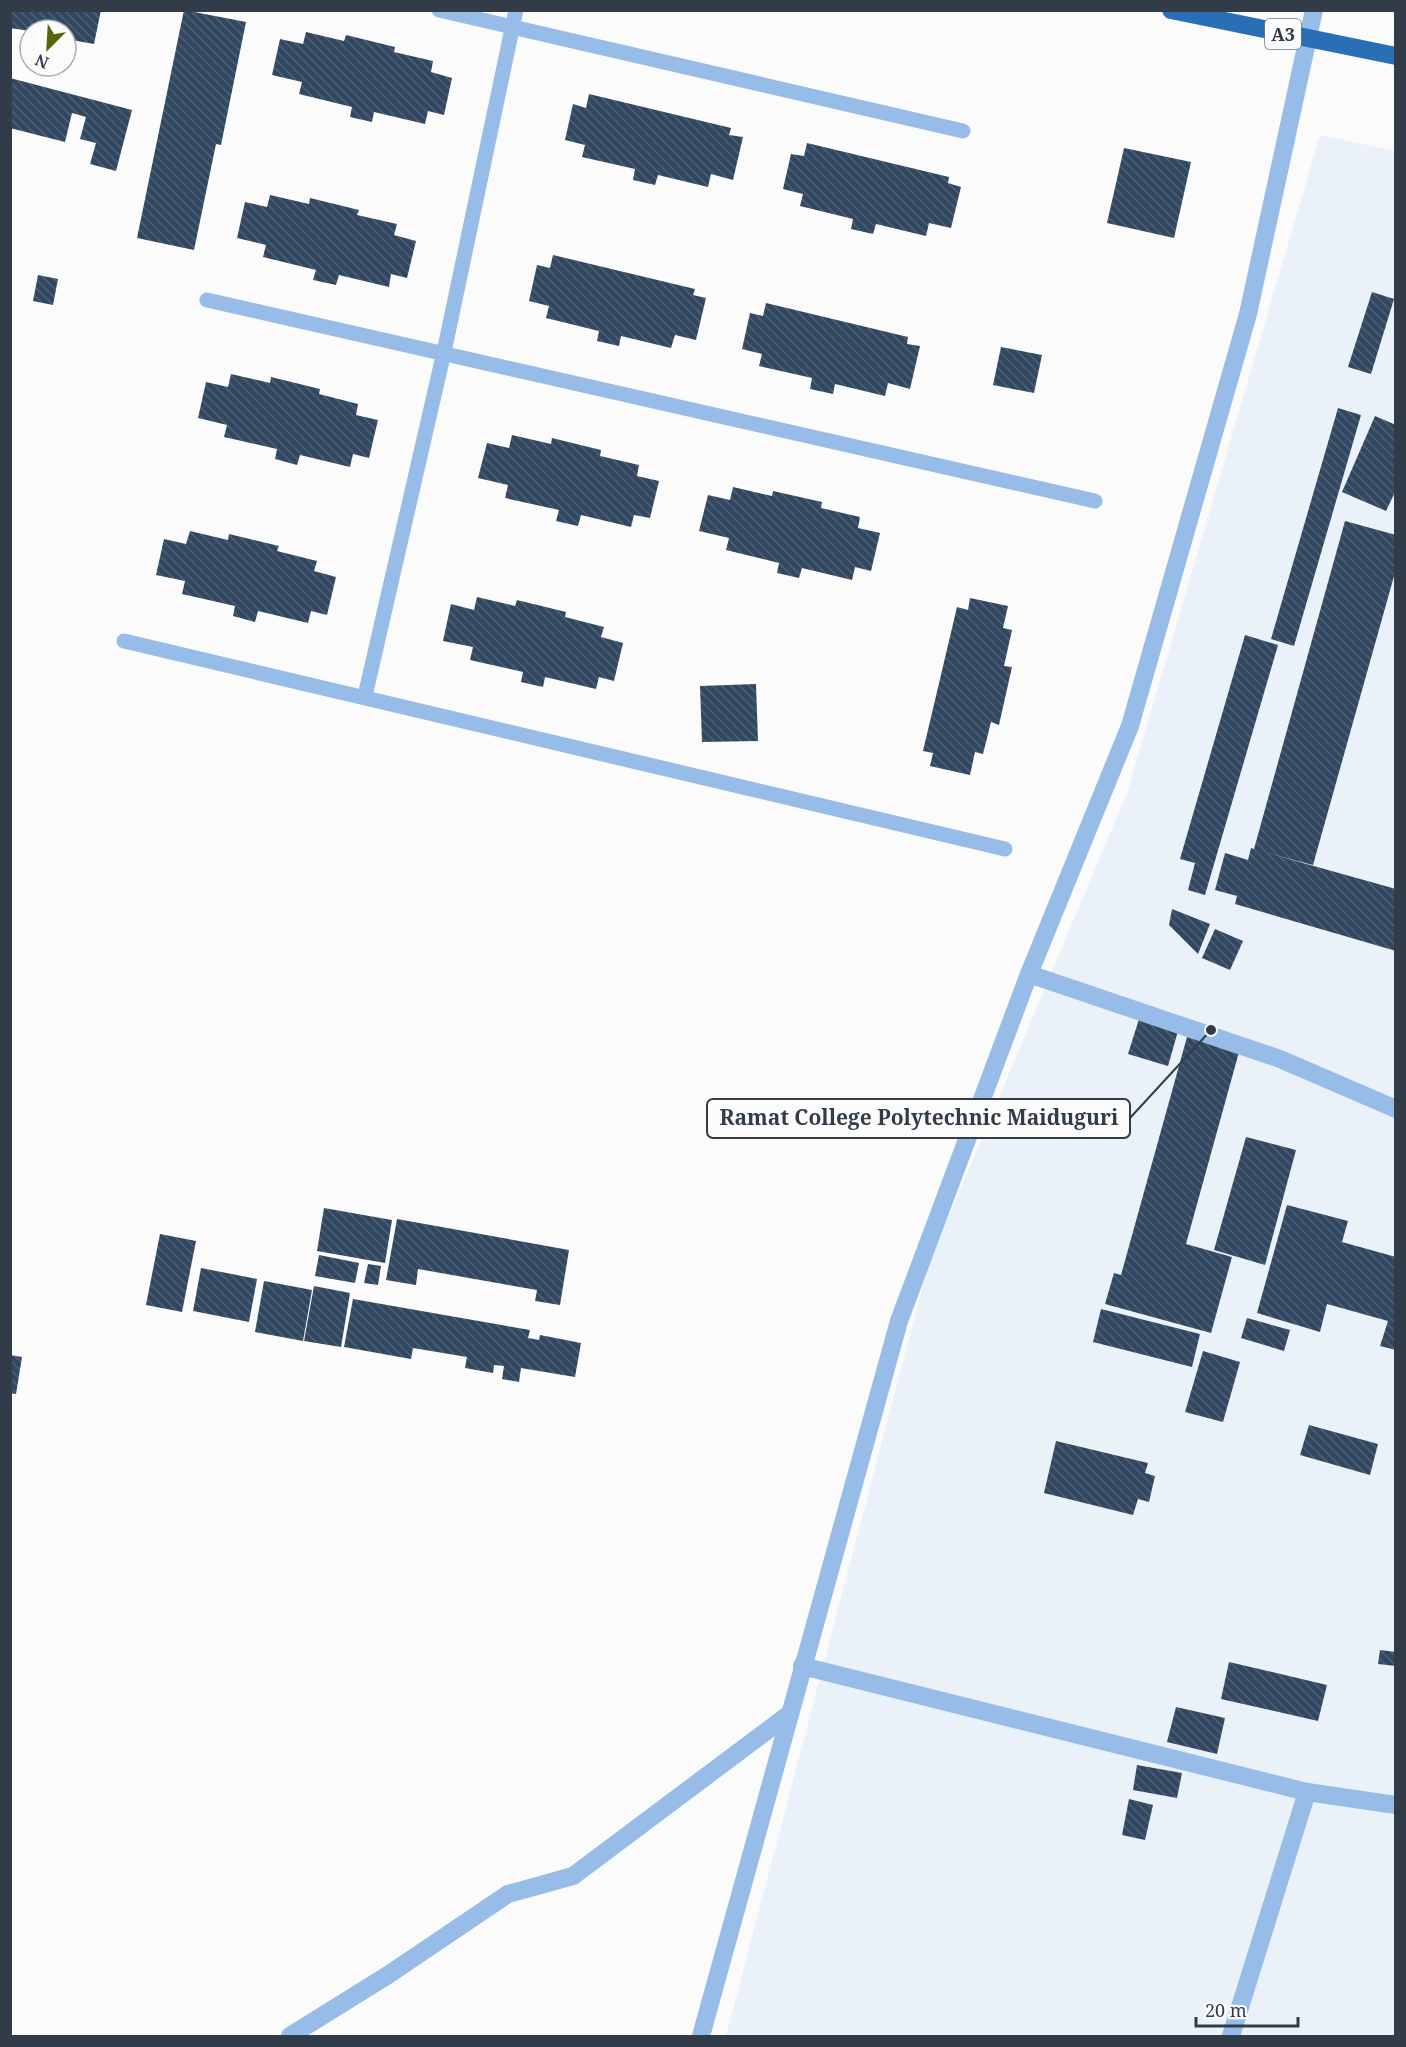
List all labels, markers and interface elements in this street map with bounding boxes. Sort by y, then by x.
north arrow [18,18,78,78]
road number: A3 [1265,19,1301,49]
text: N [31,49,52,74]
callout: Ramat College Polytechnic Maiduguri [707,1099,1130,1138]
text: Ramat College Polytechnic Maiduguri [720,1103,1119,1131]
scale bar [1196,1990,1298,2028]
text: 20 m [1205,1998,1247,2022]

